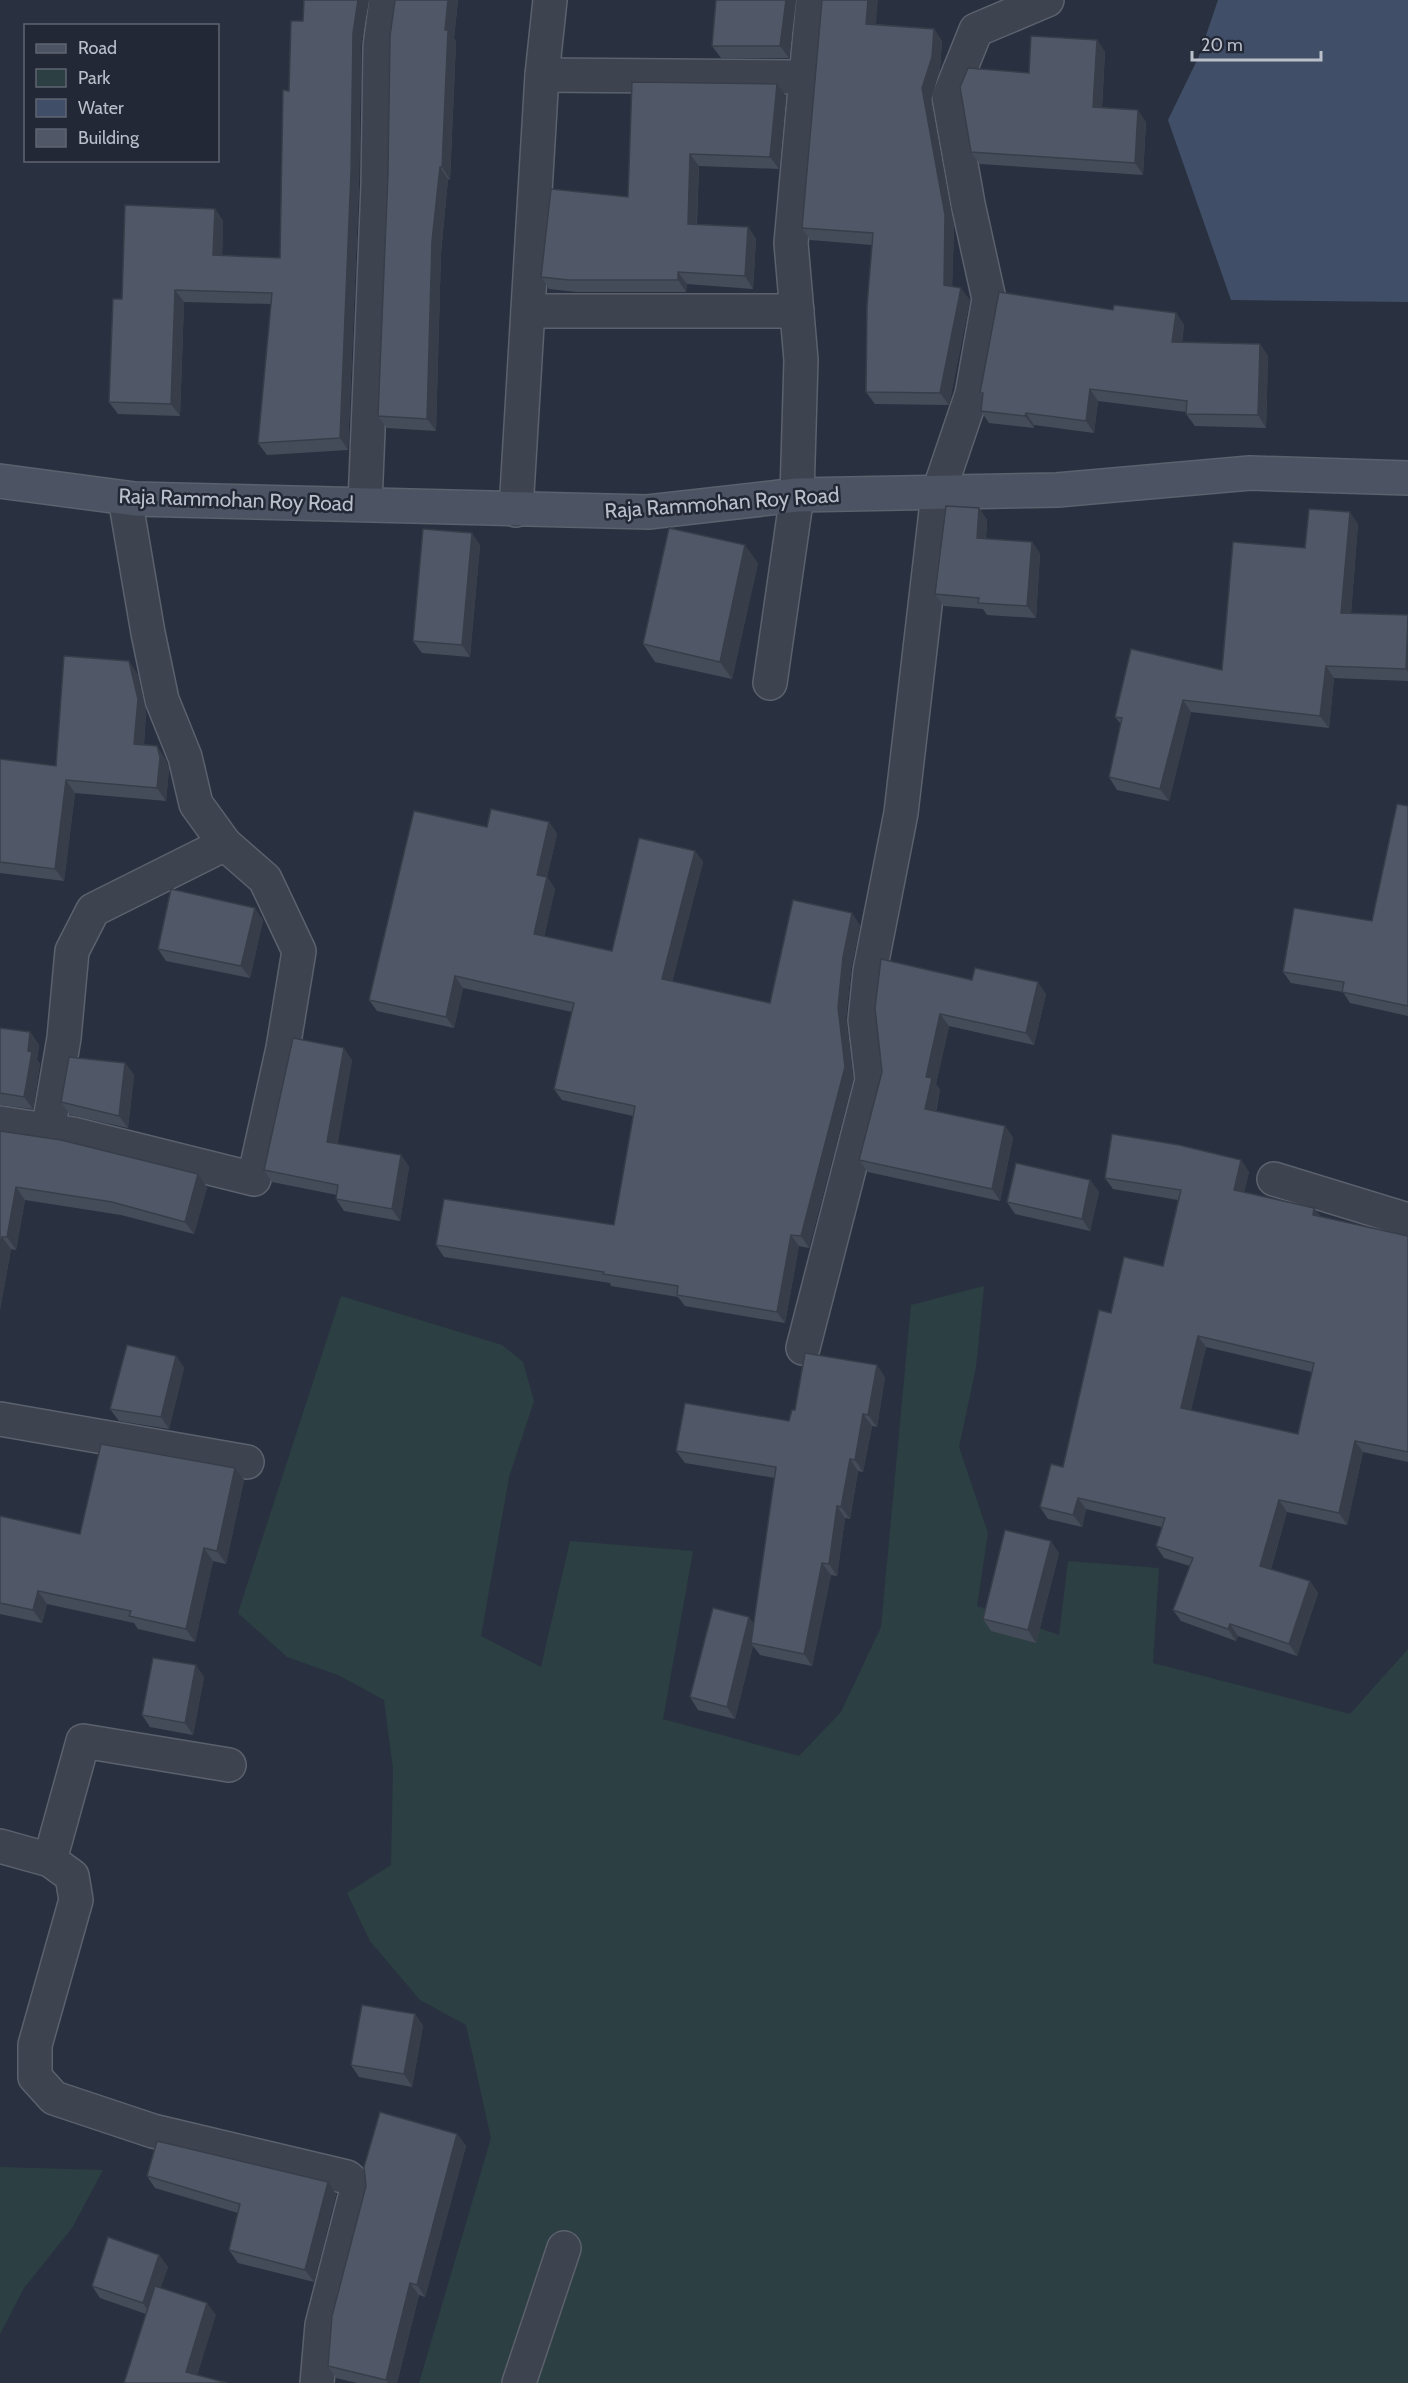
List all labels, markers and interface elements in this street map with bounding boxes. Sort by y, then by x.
legend [24,24,219,162]
scale bar [1192,24,1321,62]
text: 20 m [1201,34,1243,56]
text: Road [78,37,117,59]
text: Park [78,67,111,89]
text: Water [78,97,124,119]
text: Building [78,127,140,149]
street label: Raja Rammohan Roy Road [604,482,840,524]
street label: Raja Rammohan Roy Road [118,483,354,517]

